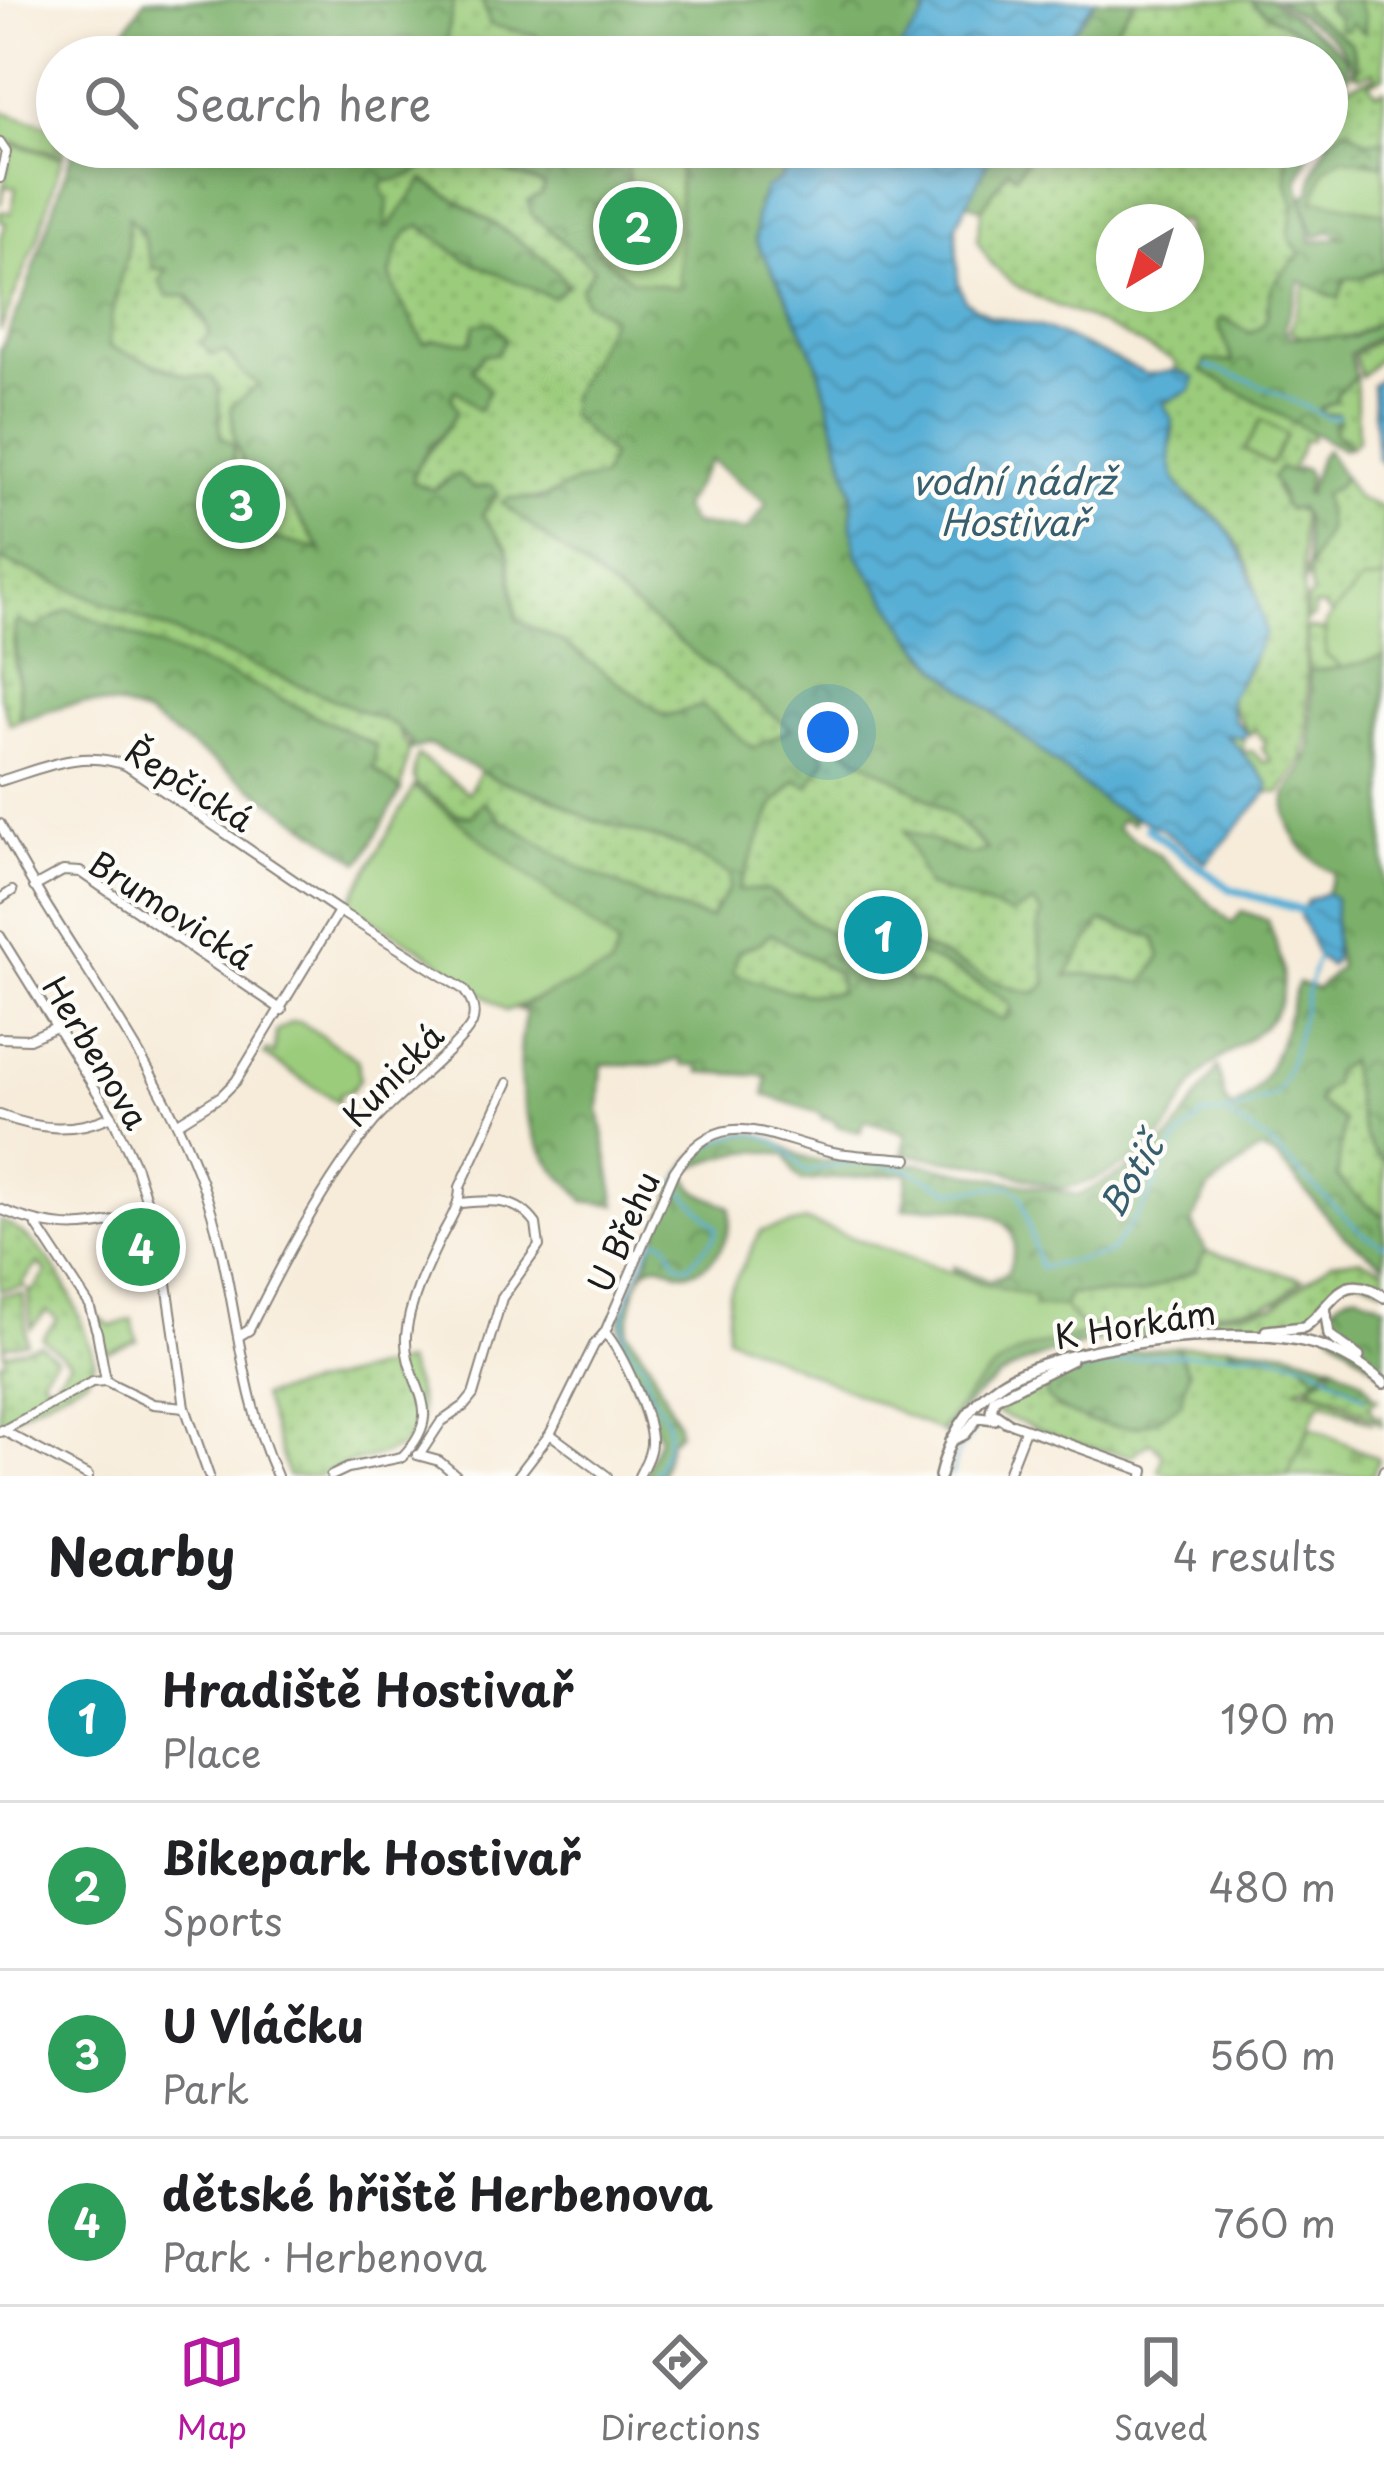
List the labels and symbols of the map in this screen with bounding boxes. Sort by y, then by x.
pin: 2 [599,181,677,271]
north arrow [1096,204,1204,312]
water label: vodní nádrž Hostivař [912,453,1120,548]
pin: 3 [202,459,280,549]
your location [798,702,858,762]
street label: Řepčická [116,725,264,843]
street label: Brumovická [80,837,265,981]
pin: 1 [844,890,922,980]
street label: Herbenova [31,966,163,1139]
street label: Kunická [330,1011,455,1137]
water label: Botič [1084,1118,1179,1226]
street label: U Břehu [573,1163,671,1299]
pin: 4 [102,1202,180,1292]
street label: K Horkám [1051,1286,1219,1360]

